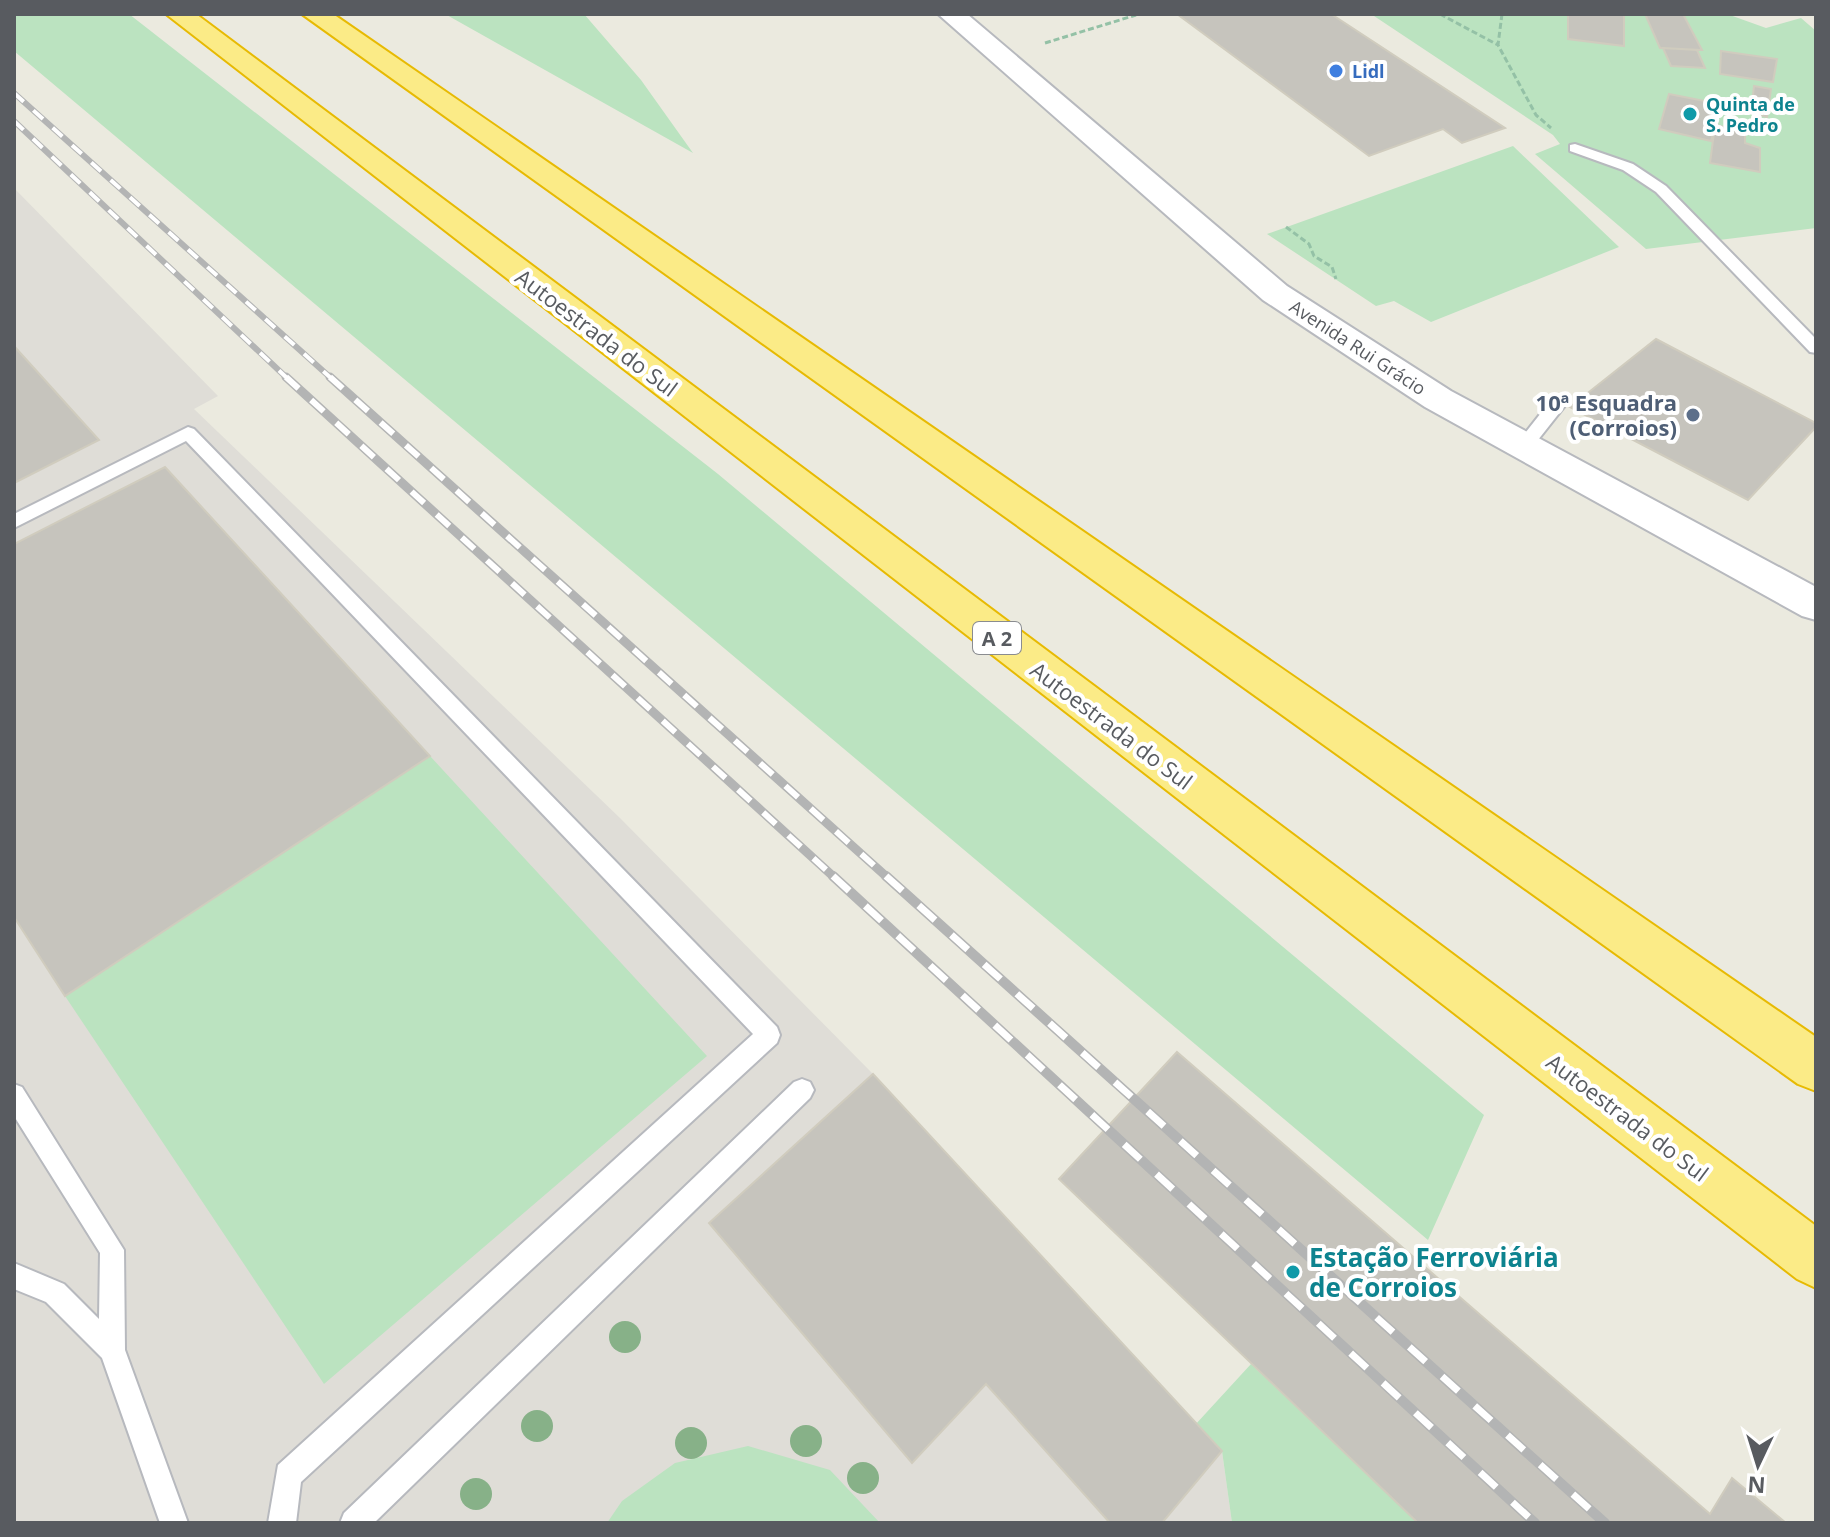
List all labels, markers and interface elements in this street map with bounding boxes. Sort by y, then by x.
place label: Lidl [1352,59,1385,83]
marker: Lidl [1327,62,1345,80]
place label: Quinta de S. Pedro [1706,92,1795,137]
marker: Quinta de S. Pedro [1681,105,1699,123]
street label: Autoestrada do Sul [510,261,684,403]
street label: Avenida Rui Grácio [1285,294,1431,400]
place label: 10ª Esquadra (Corroios) [1536,387,1677,442]
marker: 10ª Esquadra (Corroios) [1684,406,1702,424]
road number: A 2 [973,622,1021,654]
street label: Autoestrada do Sul [1025,654,1199,796]
street label: Autoestrada do Sul [1541,1046,1715,1188]
place label: Estação Ferroviária de Corroios [1309,1239,1559,1305]
marker: Estação Ferroviária de Corroios [1284,1263,1302,1281]
north arrow [1718,1425,1798,1505]
text: N [1747,1470,1767,1502]

